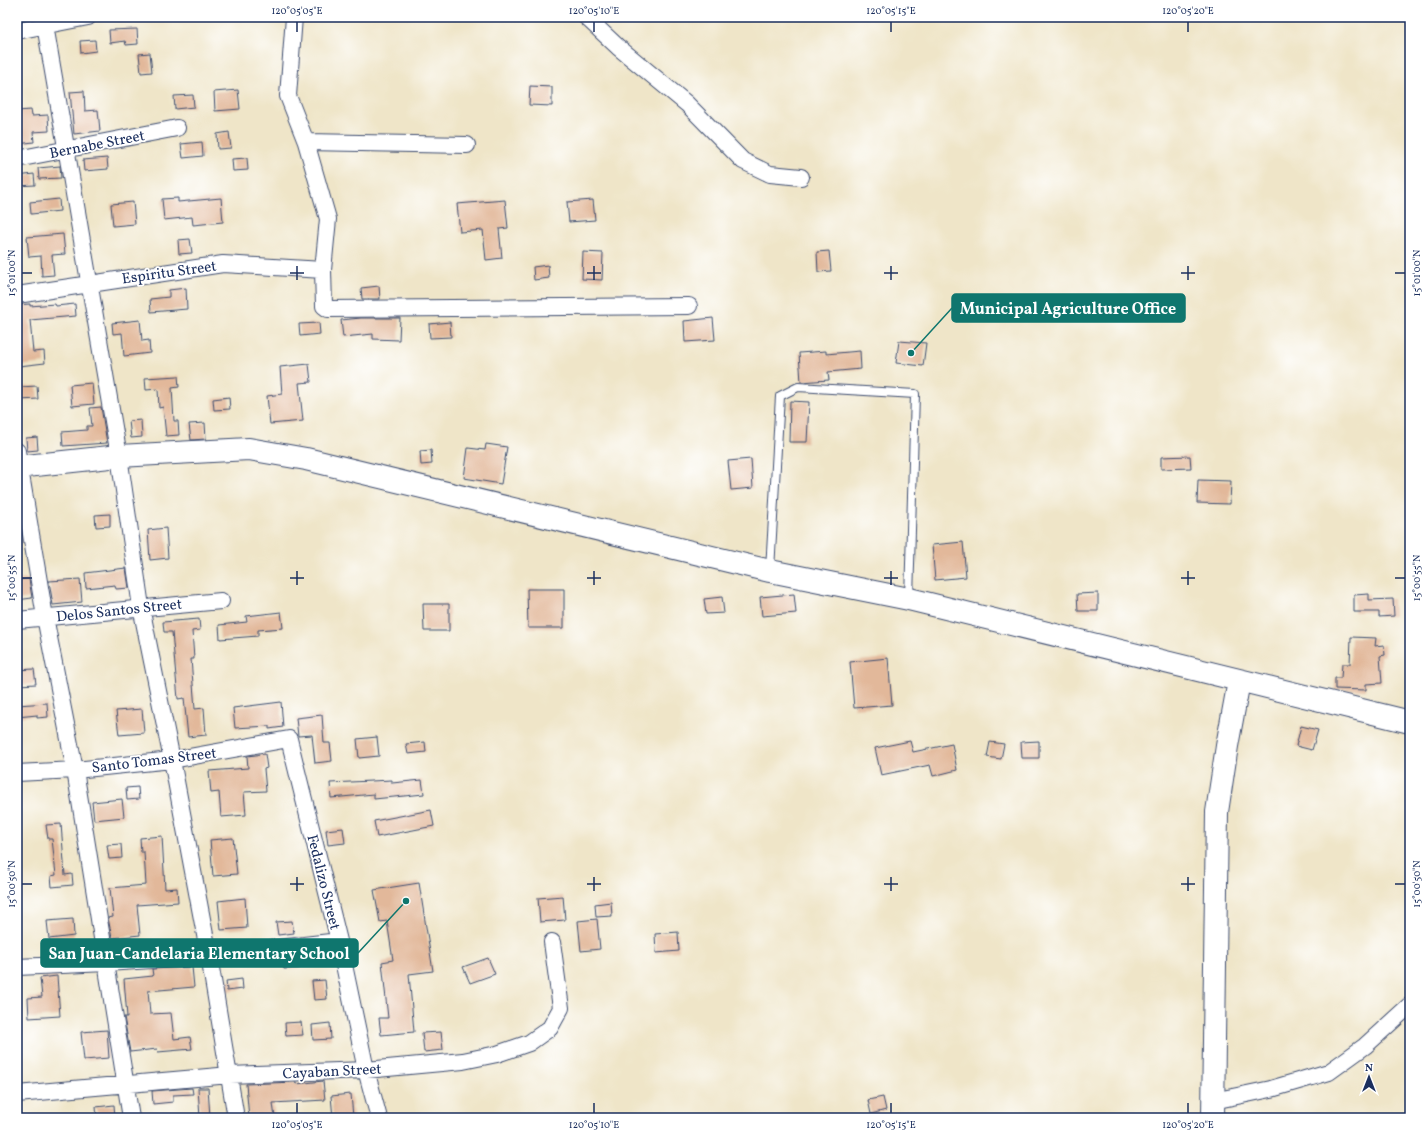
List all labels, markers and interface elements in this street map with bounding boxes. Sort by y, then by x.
text: 120°05'05"E [271,4,323,18]
text: 120°05'10"E [569,4,619,18]
text: 120°05'15"E [866,4,916,18]
text: 120°05'20"E [1162,4,1214,18]
street label: Bernabe Street [48,126,147,165]
text: 15°01'00"N [5,249,19,296]
text: 15°01'00"N [1410,249,1424,296]
street label: Espiritu Street [121,256,218,291]
callout: Municipal Agriculture Office [952,294,1185,322]
text: Municipal Agriculture Office [960,299,1176,321]
text: 15°00'55"N [5,554,19,601]
text: 15°00'55"N [1410,554,1424,601]
street label: Delos Santos Street [55,594,183,629]
street label: Santo Tomas Street [91,743,218,780]
street label: Fedalizo Street [301,833,345,932]
text: 15°00'50"N [5,860,19,908]
text: 15°00'50"N [1410,860,1424,908]
callout: San Juan-Candelaria Elementary School [41,939,358,967]
text: San Juan-Candelaria Elementary School [48,944,350,966]
north arrow [1349,1057,1389,1097]
street label: Cayaban Street [282,1059,382,1086]
text: N [1365,1061,1373,1076]
text: 120°05'05"E [271,1118,323,1132]
text: 120°05'10"E [569,1118,619,1132]
text: 120°05'15"E [866,1118,916,1132]
text: 120°05'20"E [1162,1118,1214,1132]

